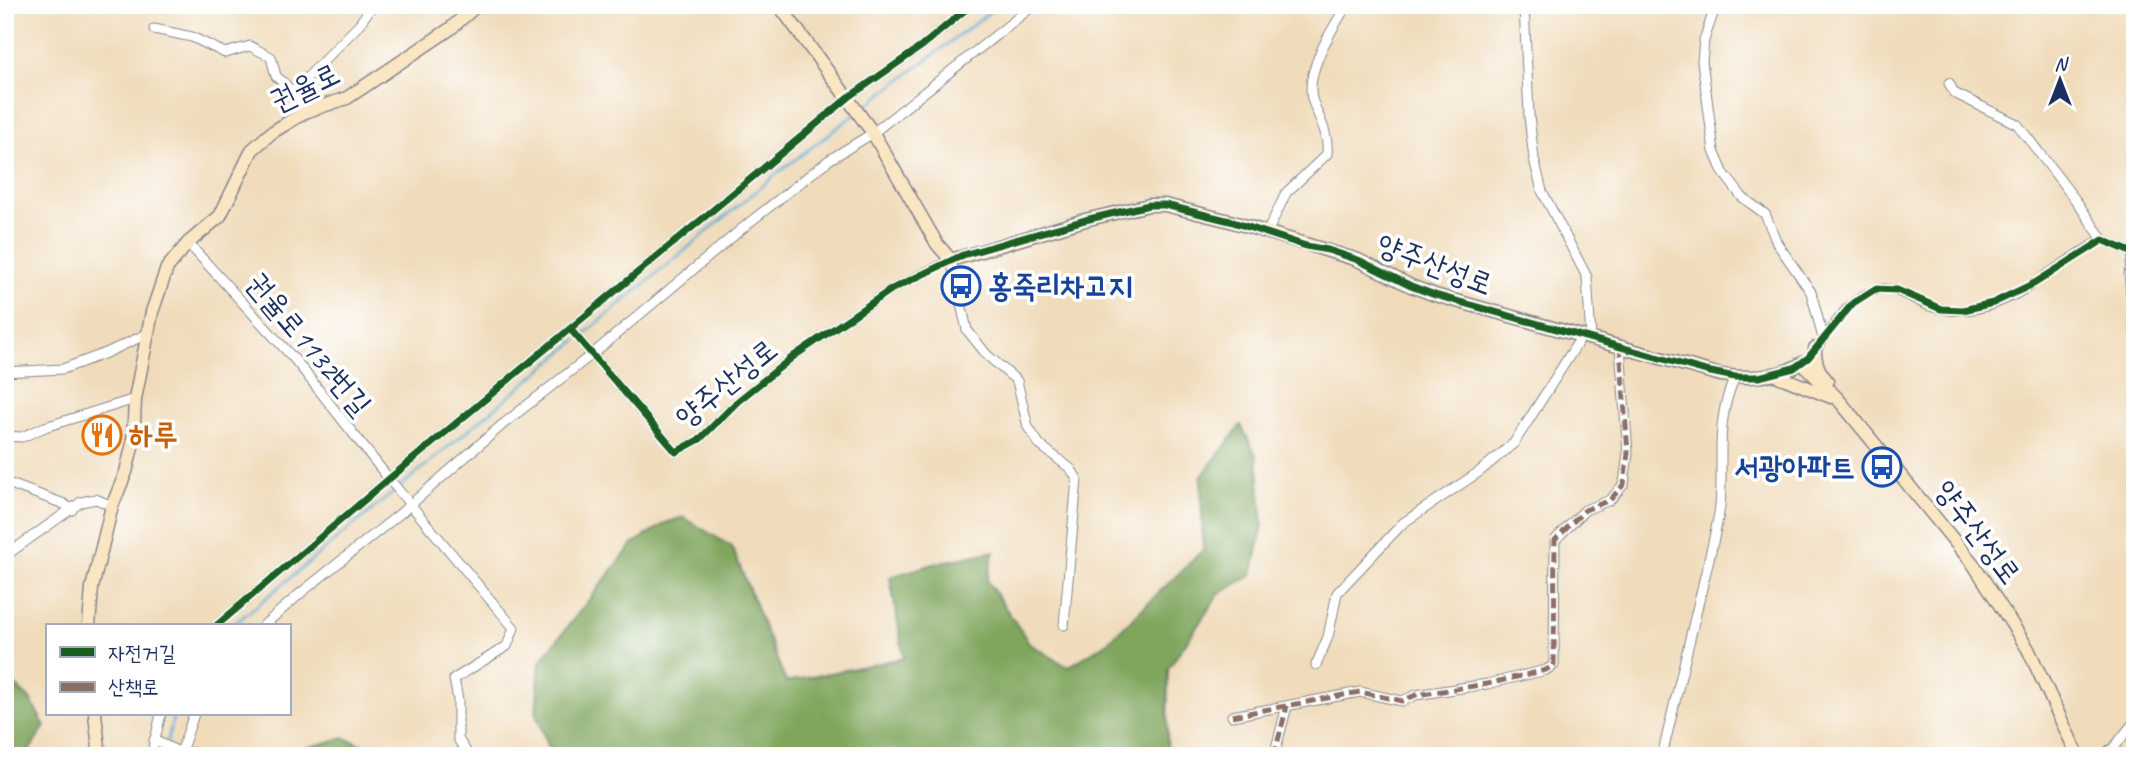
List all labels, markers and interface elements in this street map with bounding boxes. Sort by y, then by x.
north arrow [2024,46,2094,116]
text: N [2054,52,2069,76]
street label: 권율로 [264,54,346,120]
street label: 양주산성로 [1372,225,1498,303]
street label: 권율로1132번길 [238,265,380,423]
bus stop icon: 홍죽리차고지 [940,265,982,307]
place label: 홍죽리차고지 [988,267,1133,305]
street label: 양주산성로 [667,330,785,436]
restaurant icon: 하루 [81,414,123,456]
place label: 하루 [129,416,177,454]
bus stop icon: 서광아파트 [1861,446,1903,488]
place label: 서광아파트 [1734,448,1855,486]
street label: 양주산성로 [1927,472,2029,592]
legend [46,624,290,716]
text: 자전거길 [108,640,176,666]
text: 산책로 [108,674,159,700]

